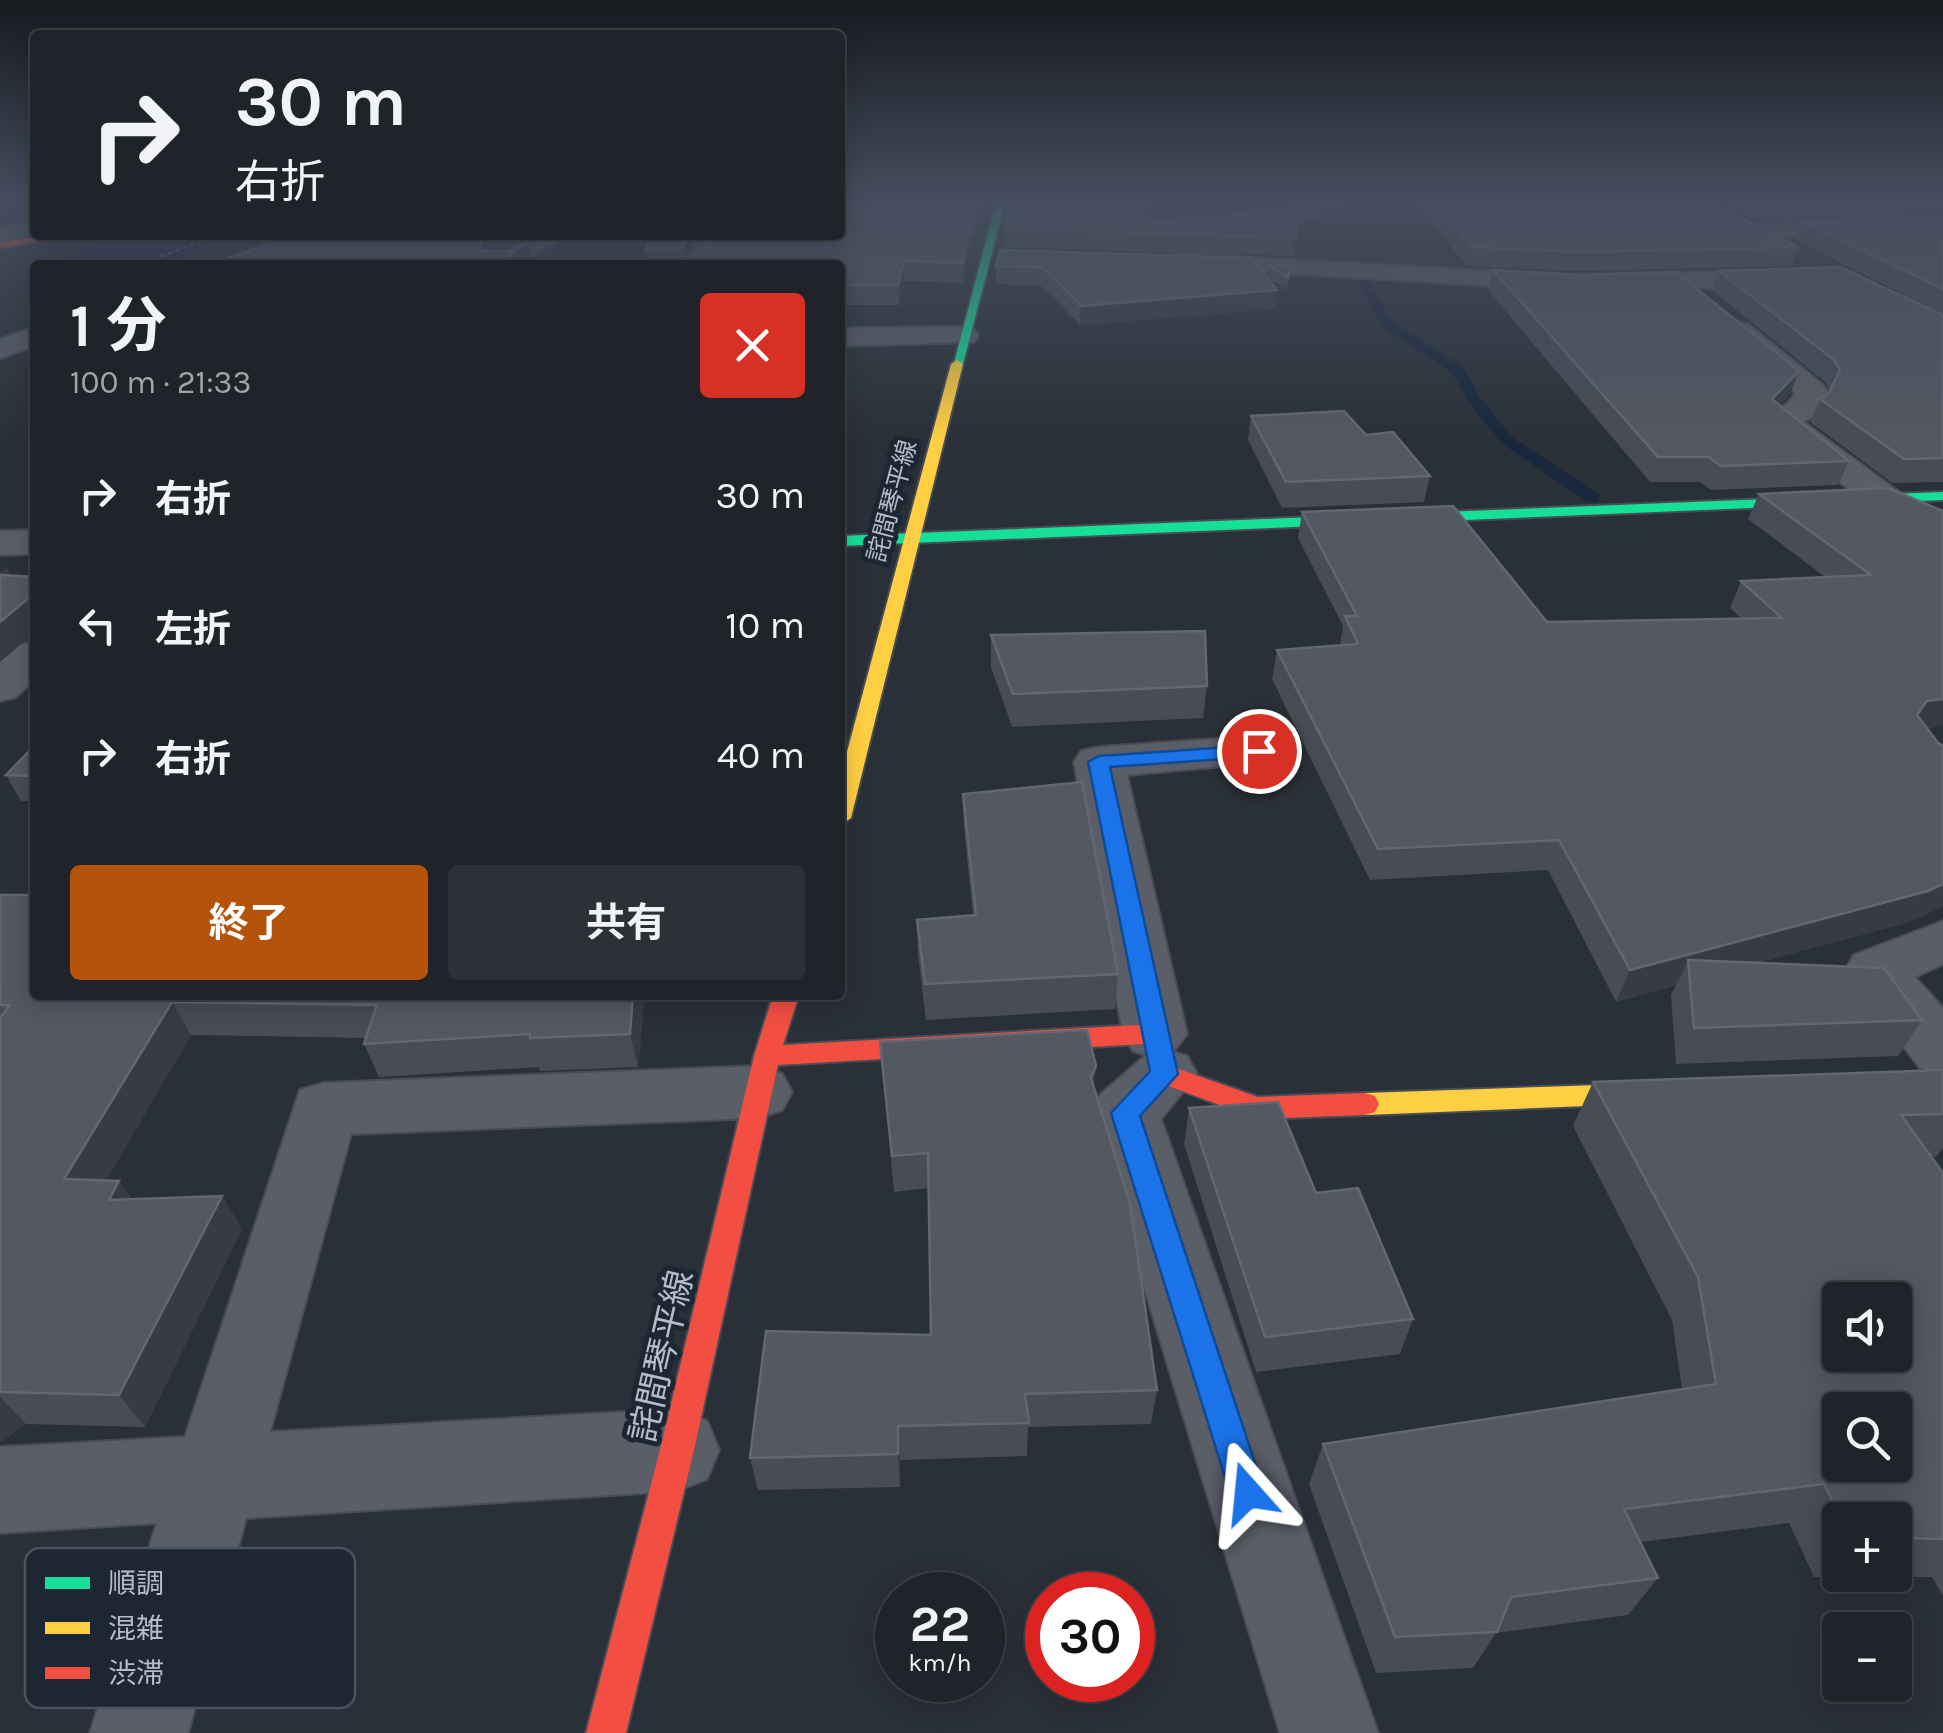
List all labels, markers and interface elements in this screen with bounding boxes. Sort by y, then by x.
text: 30 m [235,61,407,143]
icon: right [70,70,200,200]
text: 右折 [235,156,325,208]
text: 1 分 [70,291,167,361]
button: close [700,293,805,398]
text: 100 m · 21:33 [70,364,251,401]
street label: 詫間琴平線 [862,437,922,565]
icon: right [70,468,125,523]
text: 30 m [715,473,805,518]
text: 右折 [155,477,231,522]
icon: left [70,598,125,653]
text: 10 m [725,603,805,648]
text: 左折 [155,607,231,652]
pin [1217,709,1302,794]
icon: arrive [1232,724,1287,779]
icon: right [70,728,125,783]
text: 40 m [717,733,805,778]
text: 右折 [155,737,231,782]
button: 終了 [70,865,428,980]
button: 共有 [448,865,805,980]
street label: 詫間琴平線 [622,1266,702,1446]
map controls [1822,1282,1912,1702]
button: sound [1822,1282,1912,1372]
button: search [1822,1392,1912,1482]
position arrow [1196,1441,1300,1545]
button: + [1822,1502,1912,1592]
legend [25,1548,355,1708]
text: 順調 [108,1567,164,1600]
speed limit sign: 30 [1025,1572,1155,1702]
text: 22 [910,1595,970,1654]
text: 混雑 [108,1612,164,1645]
button: − [1822,1612,1912,1702]
text: km/h [908,1648,972,1677]
text: 渋滞 [108,1657,164,1690]

